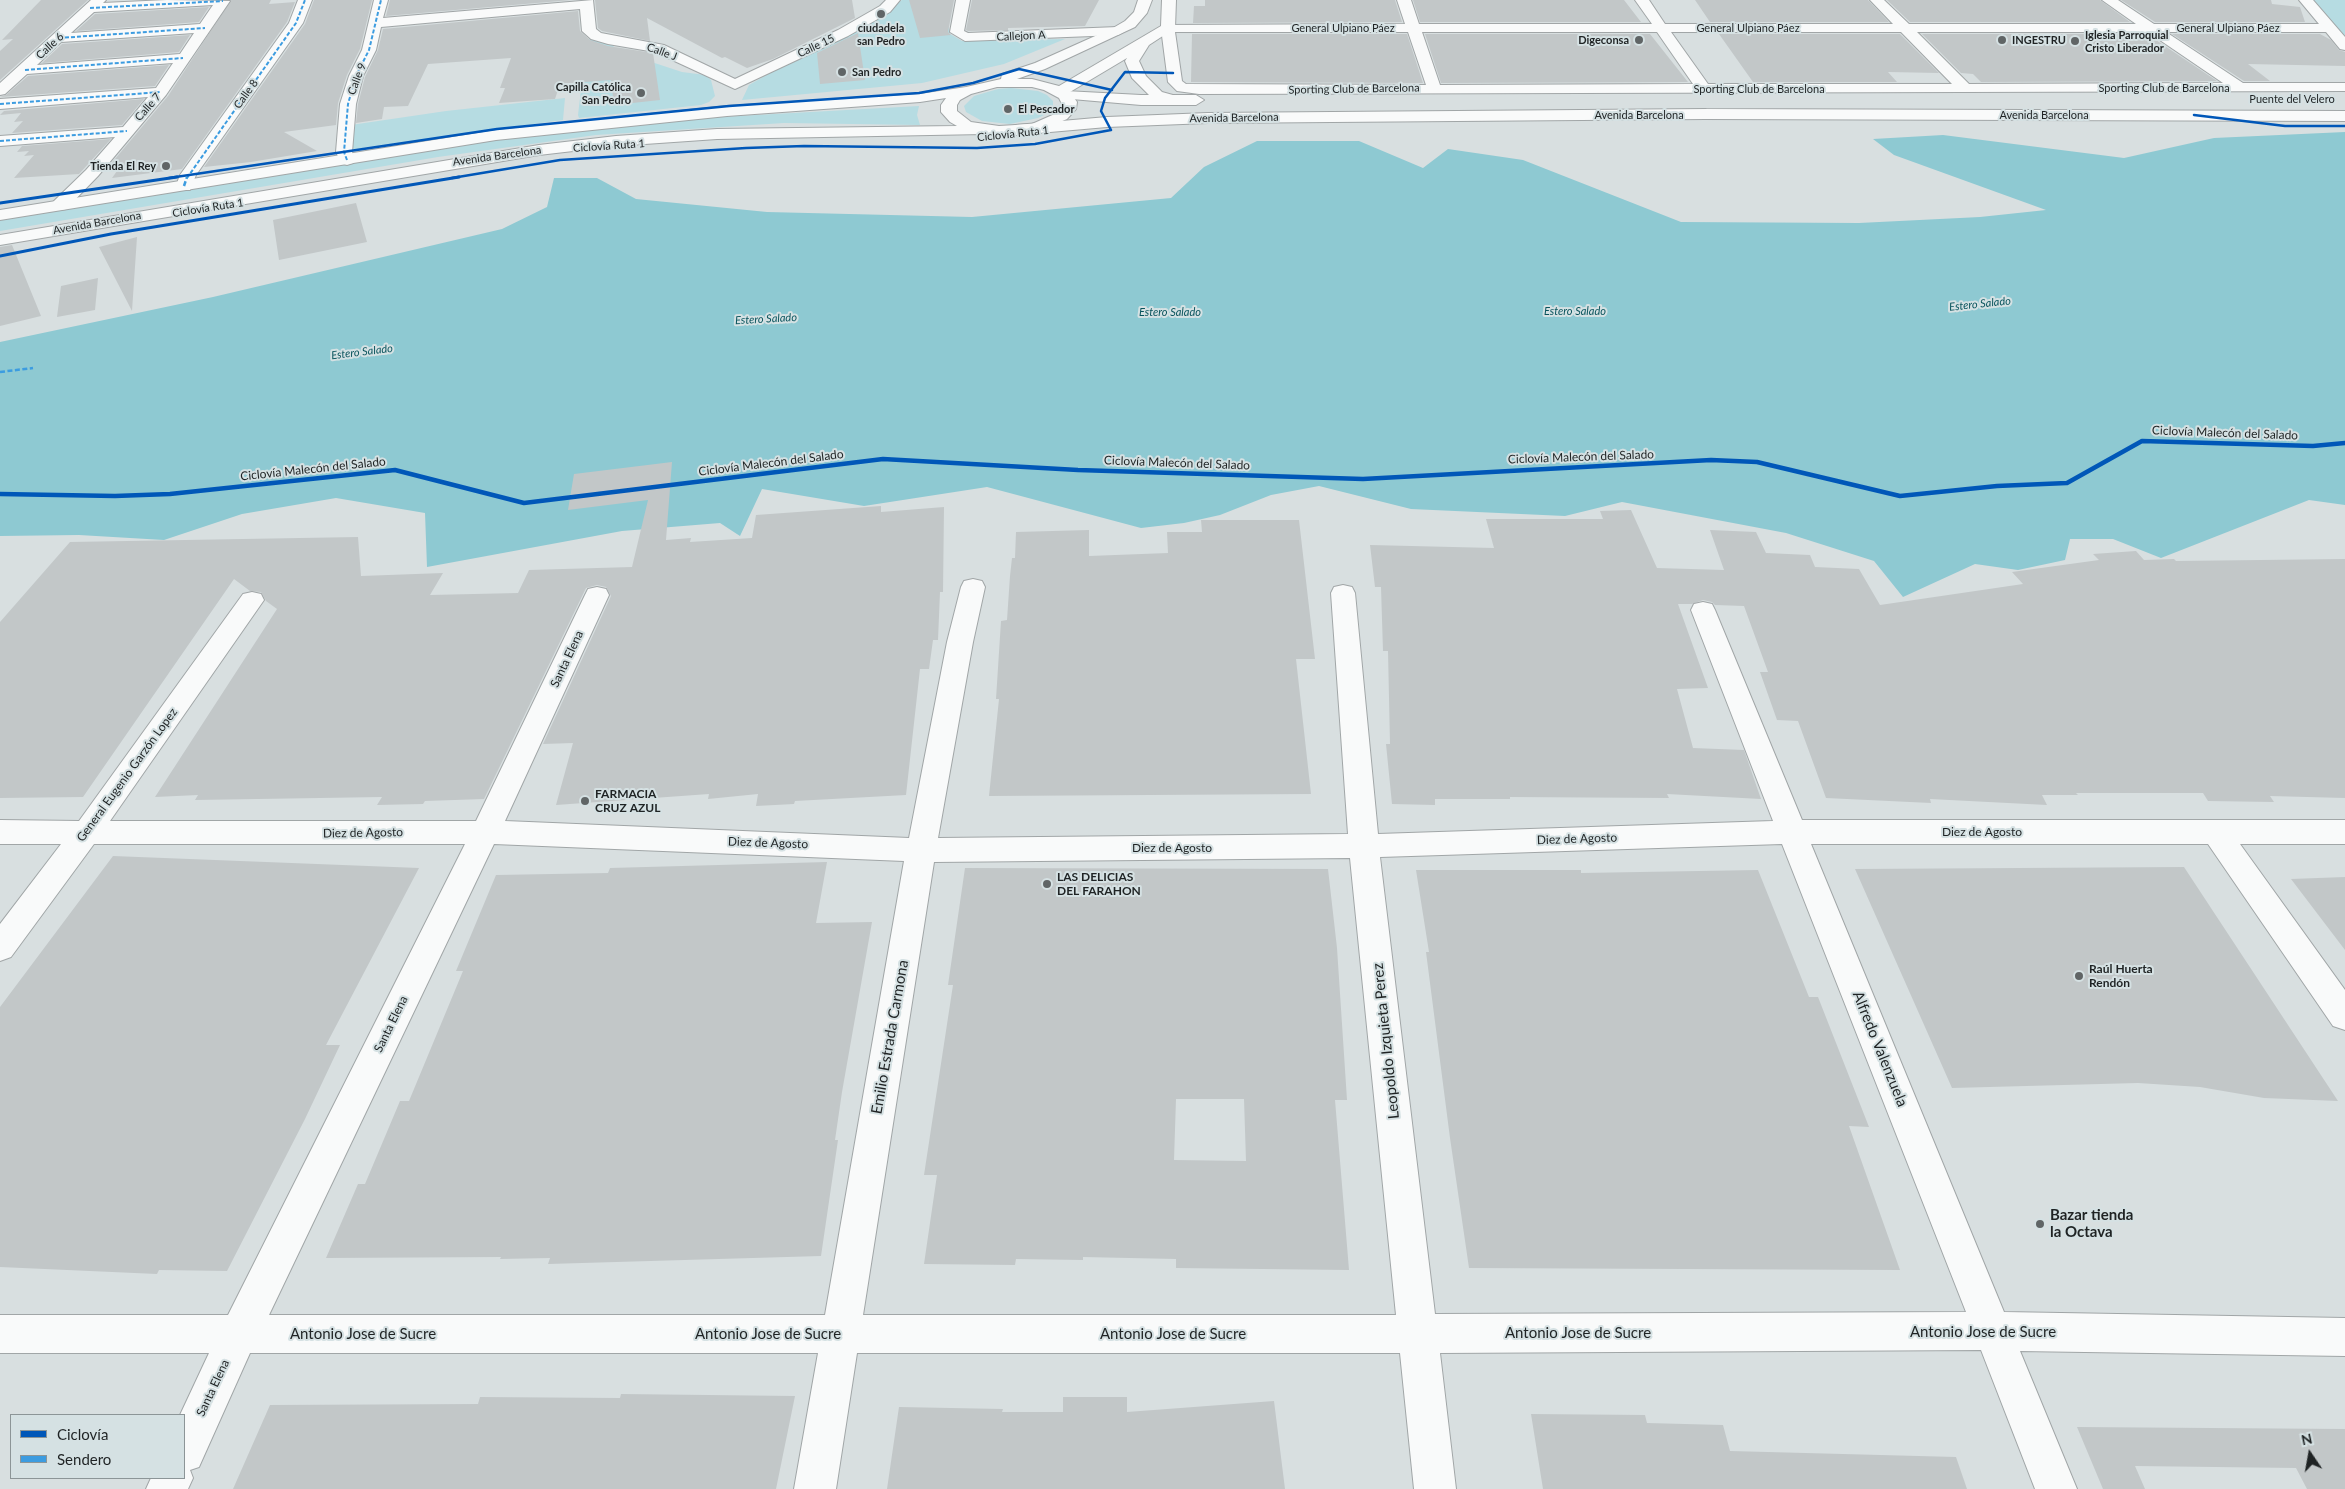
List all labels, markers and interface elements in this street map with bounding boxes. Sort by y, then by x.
marker: ciudadela san Pedro [875,8,887,20]
place label: ciudadela san Pedro [857,21,905,47]
street label: General Ulpiano Páez [1291,21,1395,35]
street label: General Ulpiano Páez [1696,21,1800,35]
street label: General Ulpiano Páez [2176,21,2280,35]
street label: Callejon A [996,28,1046,44]
place label: Iglesia Parroquial Cristo Liberador [2085,28,2169,54]
street label: Calle 6 [33,30,67,62]
street label: Calle 15 [795,32,837,60]
place label: Digeconsa [1578,33,1629,47]
place label: INGESTRU [2012,33,2066,47]
marker: Digeconsa [1633,34,1645,46]
marker: INGESTRU [1996,34,2008,46]
marker: Iglesia Parroquial Cristo Liberador [2069,35,2081,47]
street label: Calle J [645,40,679,64]
street label: Calle 9 [345,61,369,97]
place label: San Pedro [852,65,901,79]
marker: San Pedro [836,66,848,78]
street label: Calle 8 [231,77,261,111]
place label: Capilla Católica San Pedro [556,80,631,106]
street label: Sporting Club de Barcelona [1288,81,1420,97]
street label: Sporting Club de Barcelona [2098,81,2230,95]
street label: Sporting Club de Barcelona [1693,82,1825,96]
marker: Capilla Católica San Pedro [635,87,647,99]
street label: Calle 7 [132,90,164,124]
street label: Puente del Velero [2249,92,2335,106]
place label: El Pescador [1018,102,1075,116]
marker: El Pescador [1002,103,1014,115]
street label: Avenida Barcelona [1594,108,1684,122]
street label: Avenida Barcelona [1999,108,2089,122]
street label: Avenida Barcelona [1189,111,1279,125]
street label: Ciclovía Ruta 1 [977,124,1049,144]
street label: Ciclovía Ruta 1 [573,137,645,155]
street label: Avenida Barcelona [452,143,542,169]
place label: Tienda El Rey [90,159,156,173]
marker: Tienda El Rey [160,160,172,172]
street label: Ciclovía Ruta 1 [171,196,245,220]
street label: Avenida Barcelona [52,209,142,237]
water label: Estero Salado [1949,294,2011,314]
water label: Estero Salado [1544,304,1606,318]
water label: Estero Salado [1139,305,1201,319]
water label: Estero Salado [735,311,797,327]
water label: Estero Salado [330,342,394,362]
street label: Ciclovía Malecón del Salado [2152,423,2298,443]
street label: Ciclovía Malecón del Salado [698,447,844,479]
street label: Ciclovía Malecón del Salado [1508,447,1654,467]
street label: Ciclovía Malecón del Salado [1104,453,1250,473]
street label: Ciclovía Malecón del Salado [240,454,386,484]
street label: Santa Elena [548,628,586,690]
street label: General Eugenio Garzón Lopez [74,705,180,845]
place label: FARMACIA CRUZ AZUL [595,787,660,815]
marker: FARMACIA CRUZ AZUL [579,795,591,807]
street label: Diez de Agosto [323,825,403,841]
street label: Diez de Agosto [1942,825,2022,839]
street label: Diez de Agosto [1537,830,1617,848]
street label: Diez de Agosto [728,834,808,852]
street label: Diez de Agosto [1132,841,1212,855]
place label: LAS DELICIAS DEL FARAHON [1057,870,1141,898]
marker: LAS DELICIAS DEL FARAHON [1041,878,1053,890]
street label: Emilio Estrada Carmona [868,958,912,1116]
street label: Leopoldo Izquieta Perez [1369,962,1403,1120]
place label: Raúl Huerta Rendón [2089,962,2153,990]
marker: Raúl Huerta Rendón [2073,970,2085,982]
street label: Alfredo Valenzuela [1849,989,1911,1109]
street label: Santa Elena [371,993,411,1055]
place label: Bazar tienda la Octava [2050,1206,2133,1241]
marker: Bazar tienda la Octava [2034,1218,2046,1230]
street label: Antonio Jose de Sucre [1910,1323,2056,1341]
street label: Antonio Jose de Sucre [1505,1324,1651,1342]
street label: Antonio Jose de Sucre [290,1325,436,1343]
street label: Antonio Jose de Sucre [695,1325,841,1343]
street label: Antonio Jose de Sucre [1100,1325,1246,1343]
street label: Santa Elena [194,1357,232,1419]
legend [10,1414,185,1479]
text: Ciclovía [57,1425,108,1443]
north arrow [2285,1429,2335,1479]
text: N [2300,1429,2314,1448]
text: Sendero [57,1450,111,1468]

